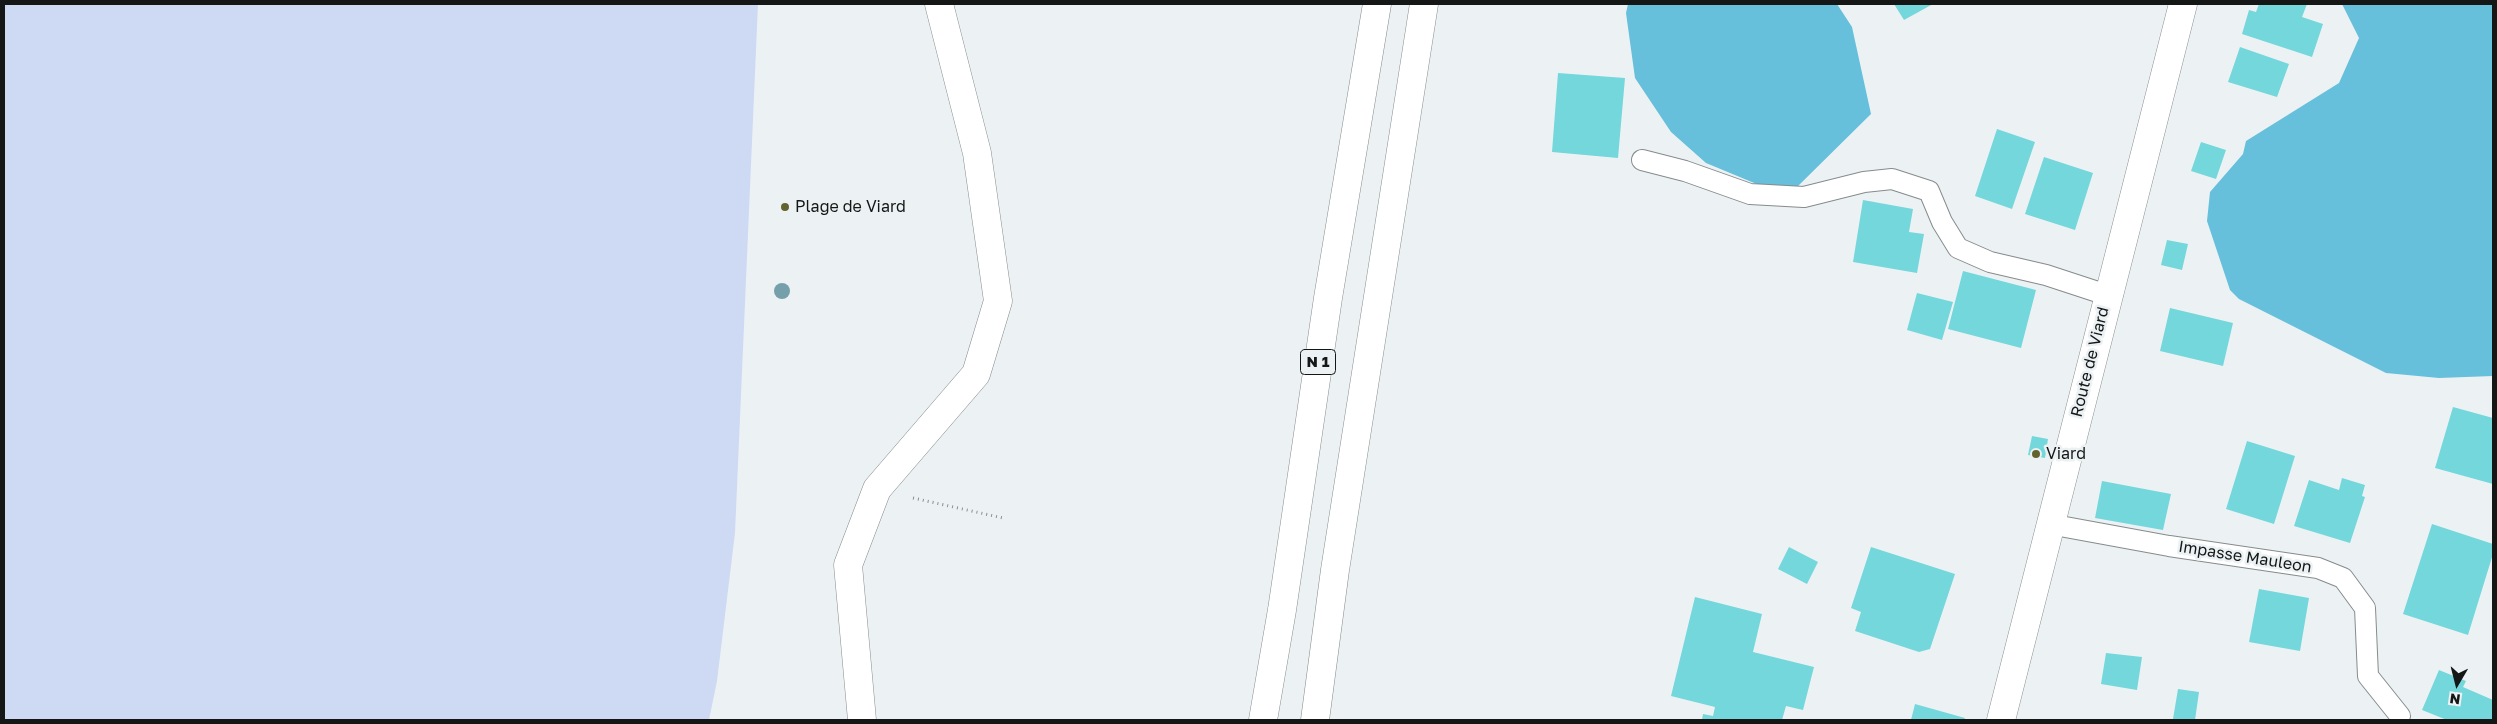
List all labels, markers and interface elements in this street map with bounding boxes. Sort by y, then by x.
place label: Plage de Viard [795,197,906,217]
marker: Plage de Viard [779,201,791,213]
street label: Route de Viard [2067,305,2113,419]
road number: N 1 [1300,350,1336,374]
place label: Viard [2046,444,2086,464]
marker: Viard [2030,448,2042,460]
street label: Impasse Mauleon [2177,537,2313,577]
north arrow [2432,659,2482,709]
text: N [2448,690,2461,709]

